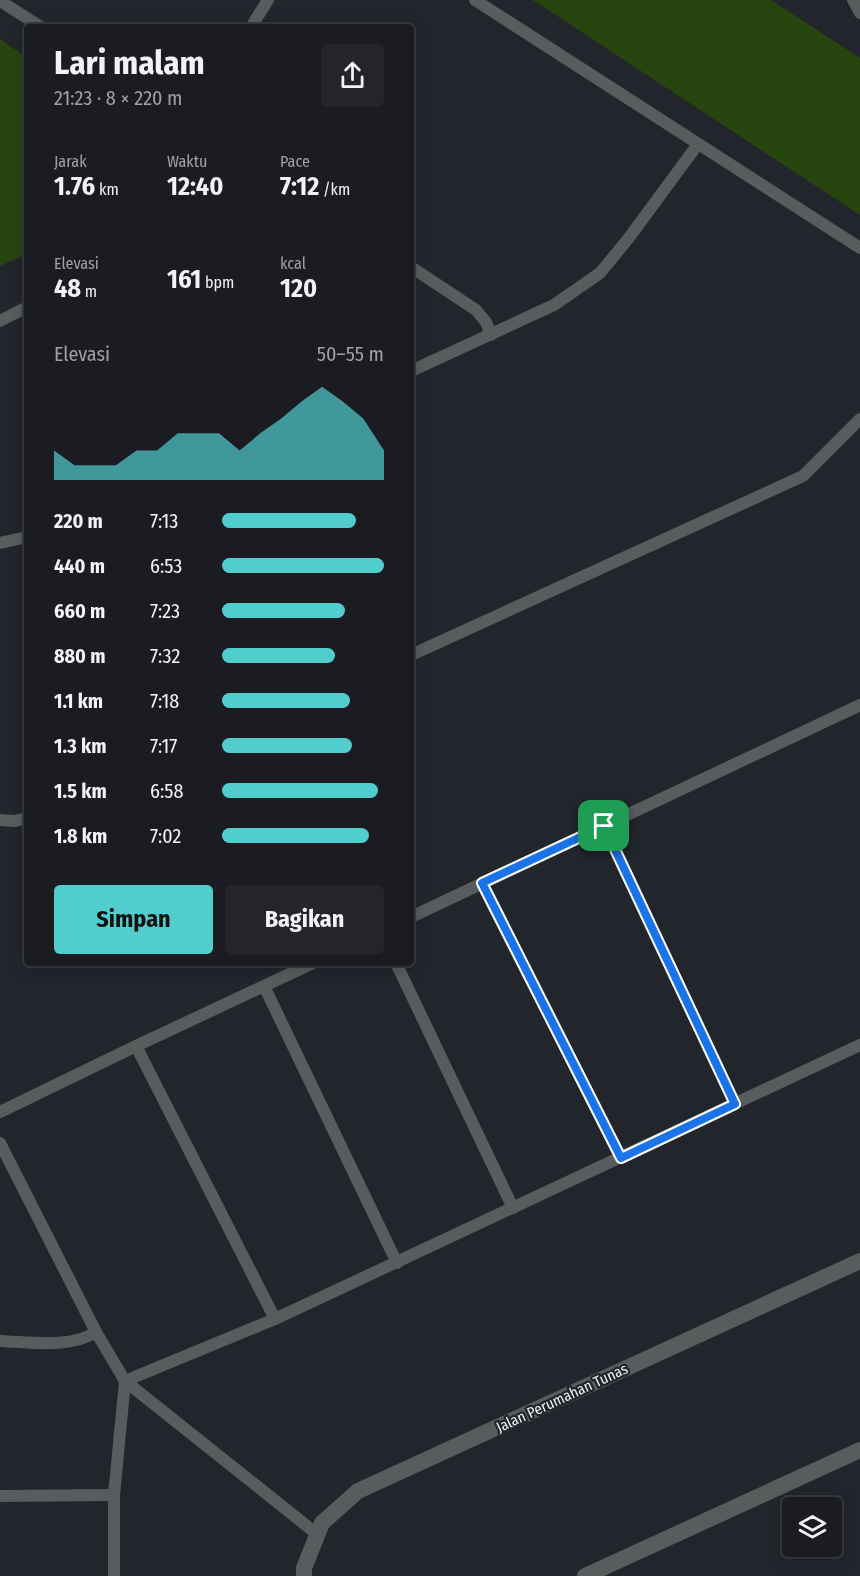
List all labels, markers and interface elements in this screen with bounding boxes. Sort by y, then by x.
text: Lari malam [54,43,205,83]
button: share [321,44,384,107]
text: 21:23 · 8 × 220 m [54,86,182,110]
text: Jarak [54,152,87,171]
text: Waktu [167,152,207,171]
text: Pace [280,152,310,171]
text: 1.76 [54,171,95,202]
text: 12:40 [167,171,223,202]
text: 7:12 [280,171,319,202]
text: km [95,180,119,199]
text: /km [319,180,350,199]
text: Elevasi [54,254,99,273]
text: kcal [280,254,306,273]
text: 161 [167,264,201,295]
text: 48 [54,273,81,304]
text: bpm [201,273,234,292]
text: 120 [280,273,317,304]
text: m [81,282,97,301]
text: Elevasi [54,342,110,366]
text: 50–55 m [317,342,384,366]
text: 220 m [54,509,103,533]
text: 7:13 [150,509,178,533]
text: 440 m [54,554,105,578]
text: 6:53 [150,554,182,578]
text: 660 m [54,599,105,623]
text: 7:23 [150,599,180,623]
text: 880 m [54,644,105,668]
text: 7:32 [150,644,180,668]
text: 1.1 km [54,689,103,713]
text: 7:18 [150,689,179,713]
text: 1.3 km [54,734,106,758]
text: 7:17 [150,734,177,758]
text: 1.5 km [54,779,107,803]
text: 6:58 [150,779,183,803]
pin [578,800,629,851]
icon: arrive [587,809,620,842]
text: 1.8 km [54,824,107,848]
text: 7:02 [150,824,181,848]
button: Simpan [54,885,213,954]
button: Bagikan [225,885,384,954]
street label: Jalan Perumahan Tunas [493,1360,631,1436]
map controls [782,1497,842,1557]
button: layers [782,1497,842,1557]

